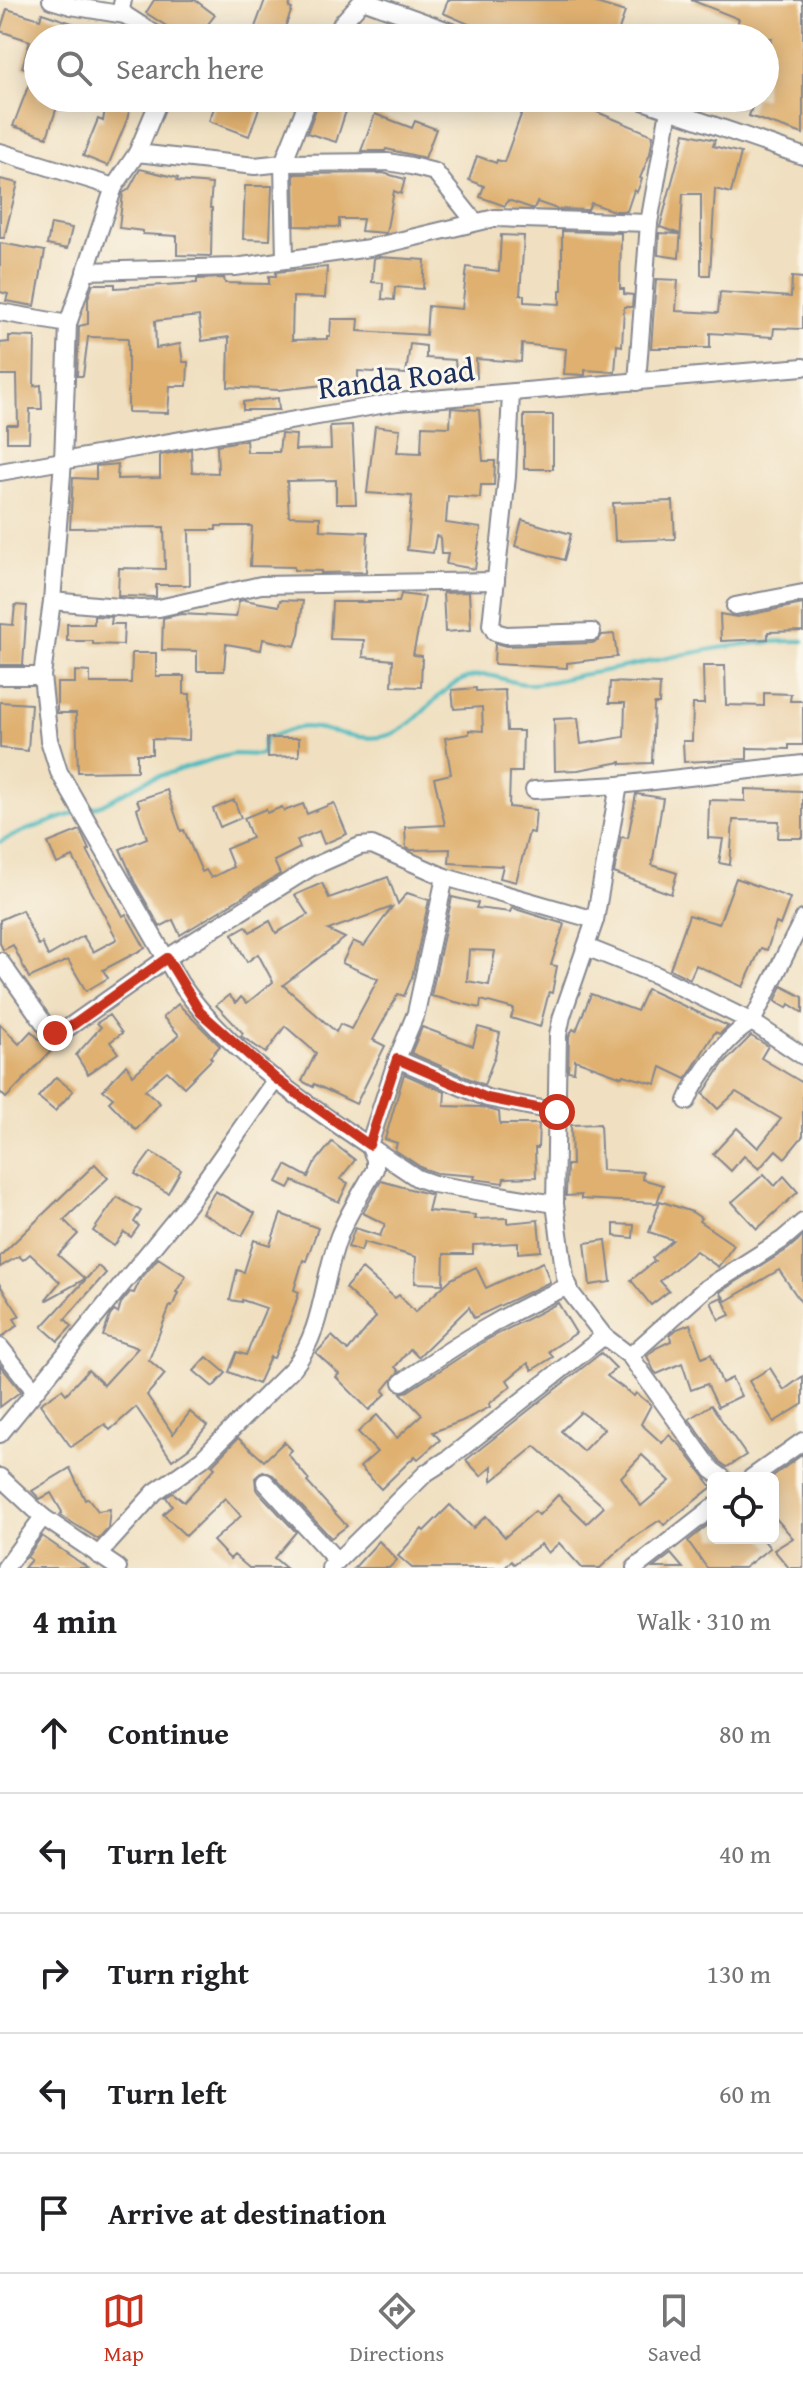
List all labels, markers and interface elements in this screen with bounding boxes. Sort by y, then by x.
search box [24,24,779,112]
icon: search [52,46,96,90]
text: Search here [116,46,264,90]
street label: Randa Road [315,345,477,411]
route end [37,1015,73,1051]
route start [539,1094,575,1130]
map controls [707,1472,779,1544]
button: locate [707,1472,779,1544]
text: 4 min [32,1596,117,1645]
text: Walk · 310 m [637,1601,771,1640]
icon: ahead [32,1711,76,1755]
text: Continue [108,1711,229,1755]
text: 80 m [719,1714,771,1753]
icon: left [32,1831,76,1875]
text: Turn left [108,1831,227,1875]
text: 40 m [719,1834,771,1873]
icon: right [32,1951,76,1995]
text: Turn right [108,1951,249,1995]
text: 130 m [706,1954,771,1993]
icon: left [32,2071,76,2115]
text: Turn left [108,2071,227,2115]
text: 60 m [719,2074,771,2113]
icon: arrive [32,2191,76,2235]
text: Arrive at destination [108,2191,386,2235]
tab: Map [102,2289,146,2369]
tab: Directions [350,2289,444,2369]
tab: Saved [648,2289,701,2369]

